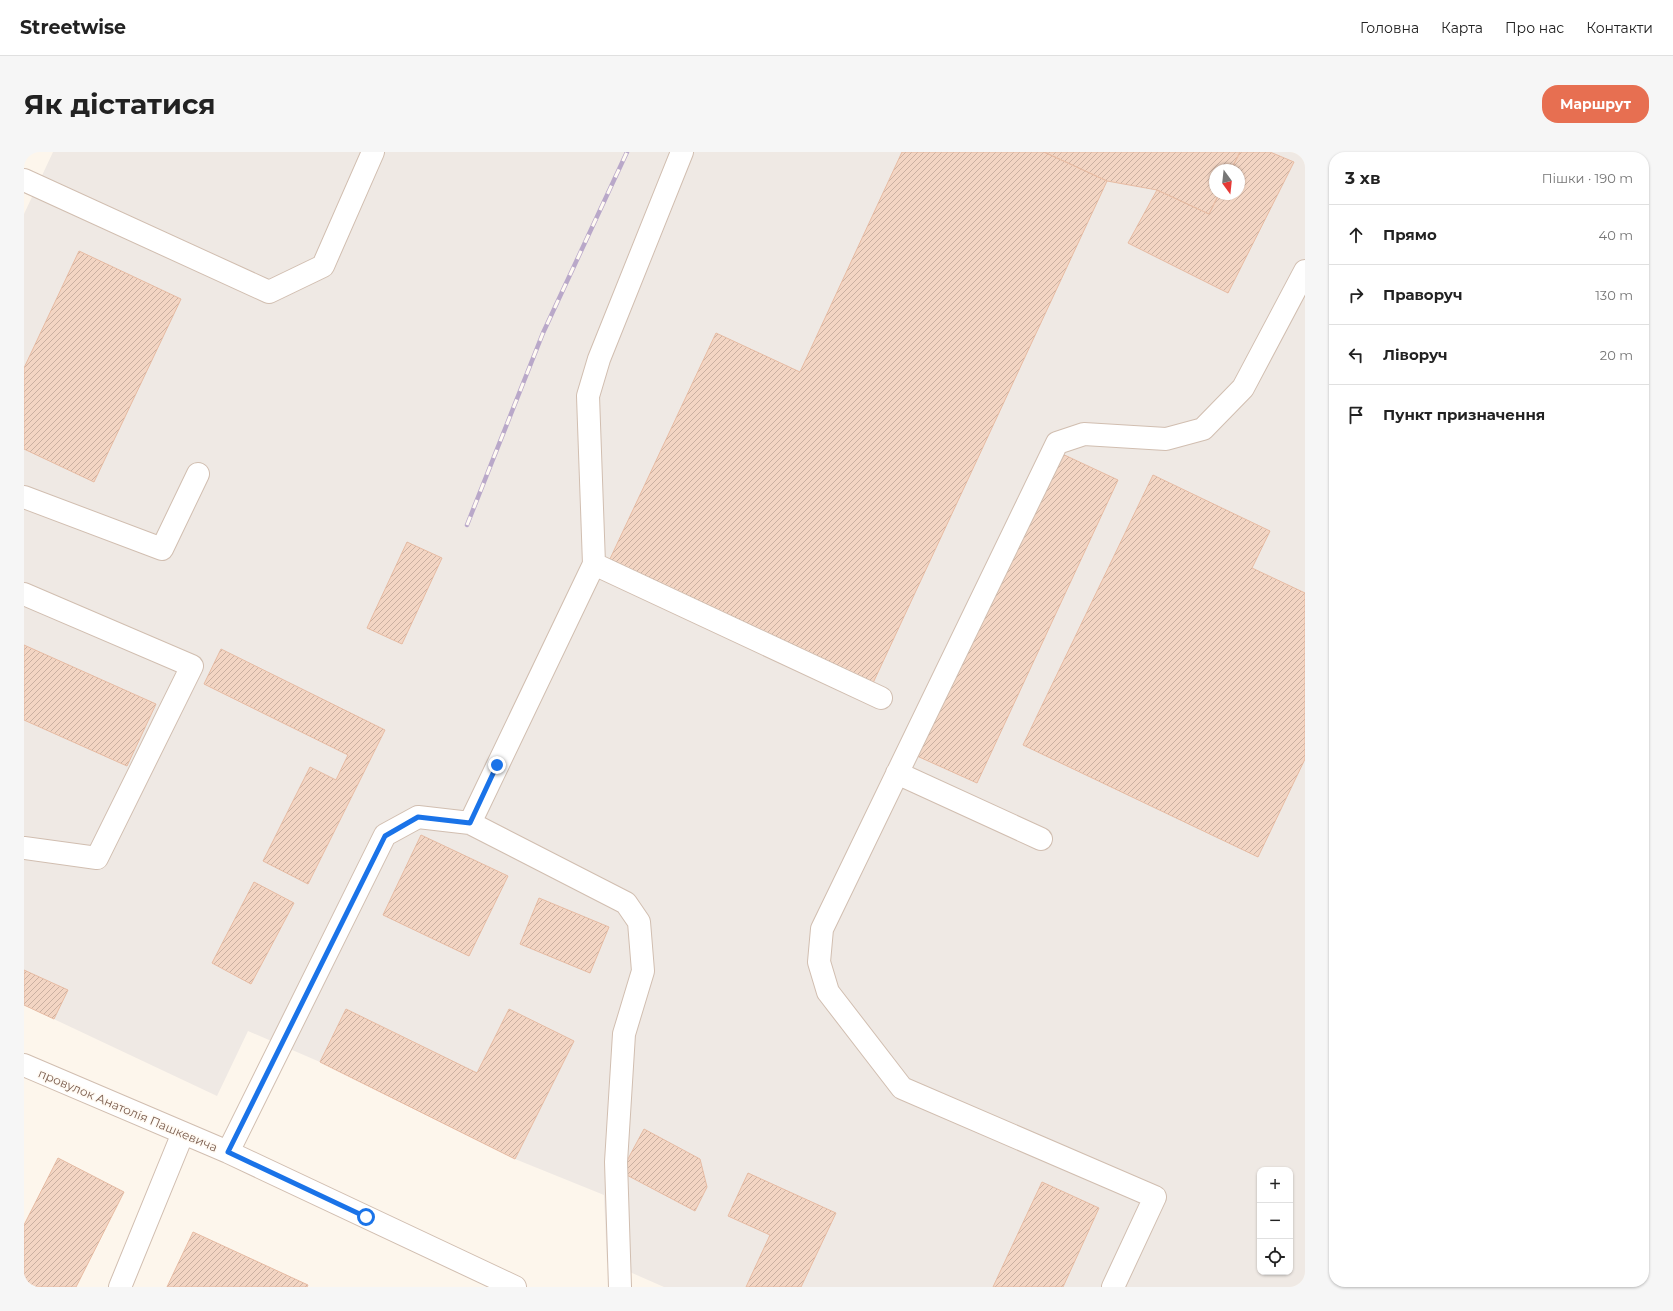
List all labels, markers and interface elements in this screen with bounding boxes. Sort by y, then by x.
text: Streetwise [20,16,126,39]
text: Головна [1360,19,1419,37]
text: Карта [1441,19,1483,37]
text: Про нас [1505,19,1564,37]
text: Контакти [1586,19,1653,37]
button: Маршрут [1542,85,1649,123]
text: Як дістатися [24,87,216,121]
north arrow [1209,164,1245,200]
text: 3 хв [1345,168,1381,188]
text: Пішки · 190 m [1542,170,1633,186]
icon: ahead [1345,224,1367,246]
text: Прямо [1383,225,1437,244]
text: 40 m [1599,227,1633,243]
icon: right [1345,284,1367,306]
text: Праворуч [1383,285,1463,304]
text: 130 m [1595,287,1633,303]
icon: left [1345,344,1367,366]
text: Ліворуч [1383,345,1448,364]
text: 20 m [1600,347,1633,363]
icon: arrive [1345,404,1367,426]
text: Пункт призначення [1383,405,1545,424]
route end [488,756,506,774]
street label: провулок Анатолія Пашкевича [36,1065,220,1155]
map controls [1257,1167,1293,1275]
button: + [1257,1167,1293,1203]
button: − [1257,1203,1293,1239]
route start [357,1208,375,1226]
button: locate [1257,1239,1293,1275]

